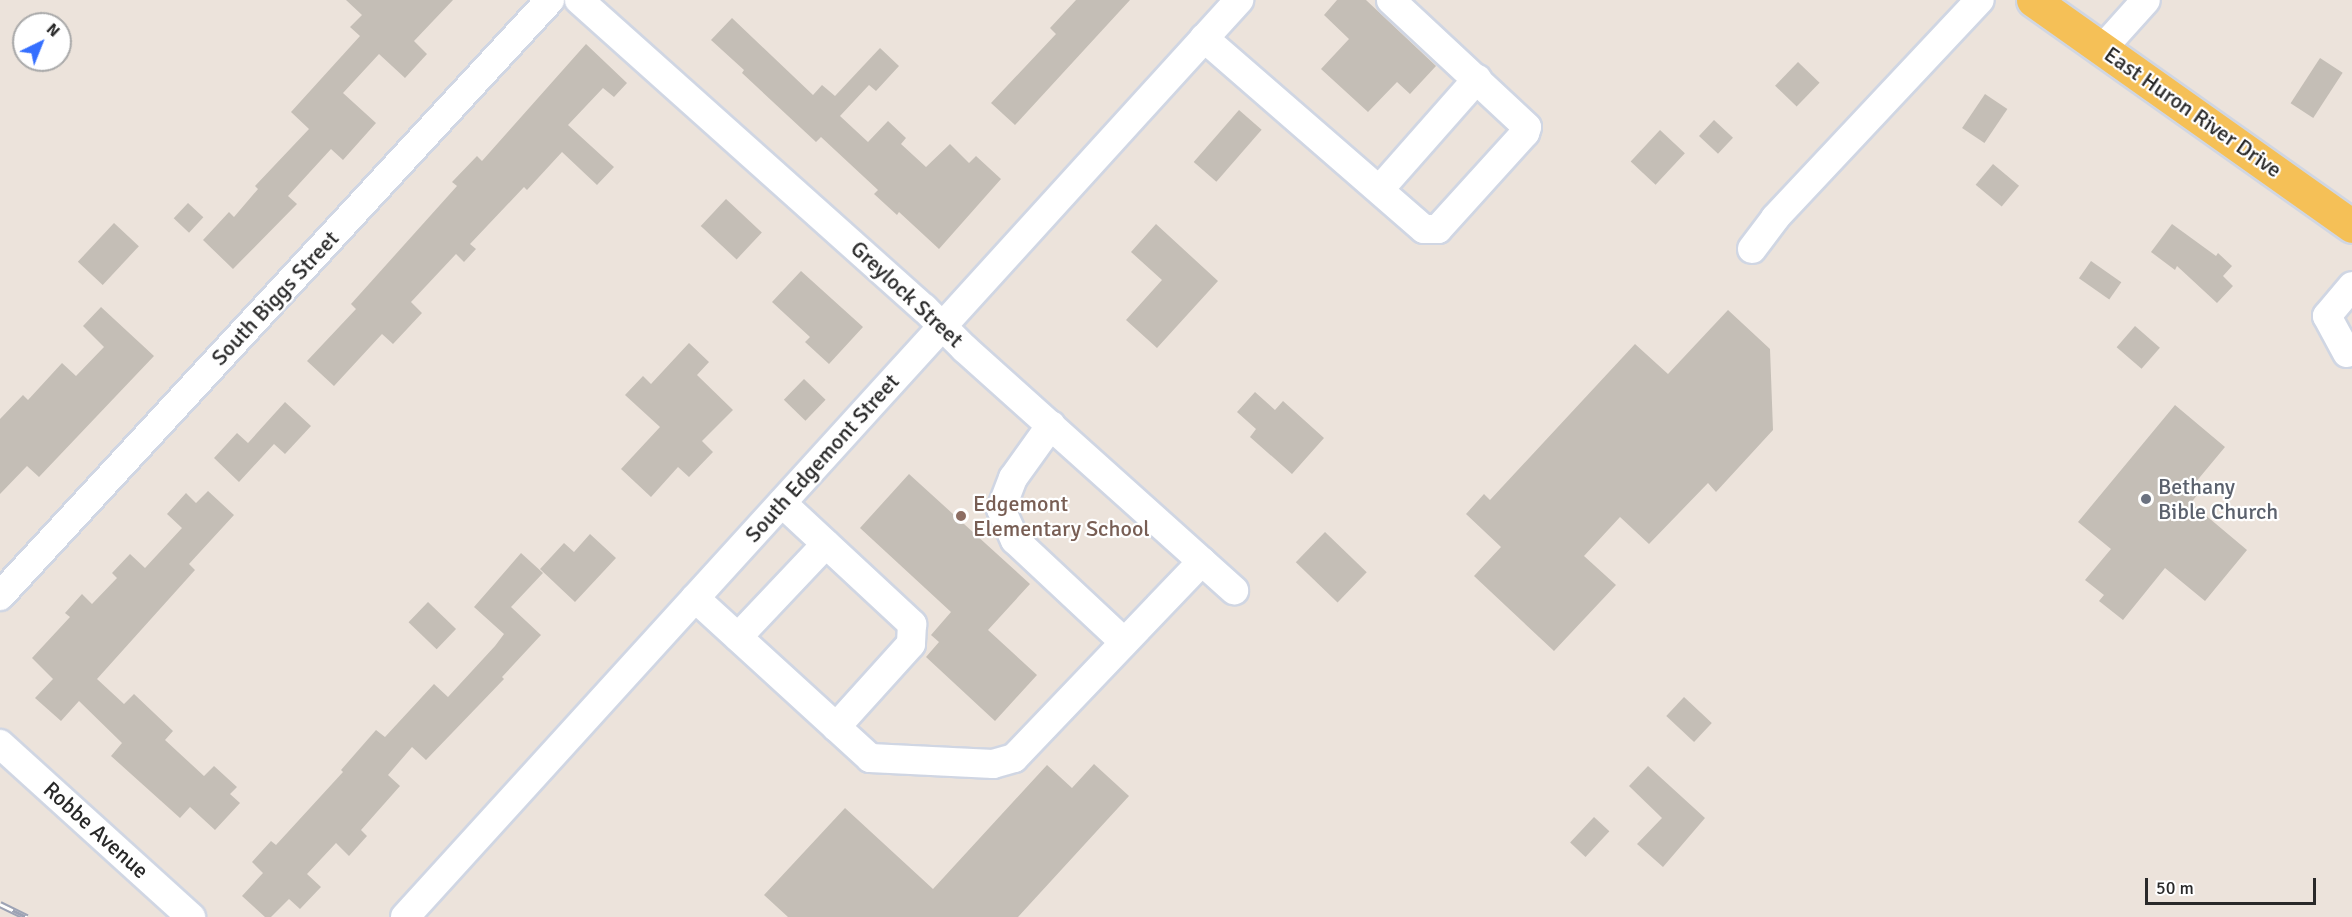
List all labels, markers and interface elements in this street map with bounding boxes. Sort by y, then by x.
north arrow [12,12,72,72]
text: N [42,19,64,41]
street label: East Huron River Drive [2099,41,2287,183]
street label: South Biggs Street [206,225,344,371]
street label: Greylock Street [845,235,969,353]
street label: South Edgemont Street [739,368,905,548]
place label: Bethany Bible Church [2158,473,2278,524]
place label: Edgemont Elementary School [973,490,1150,542]
marker: Bethany Bible Church [2139,492,2153,506]
marker: Edgemont Elementary School [954,509,968,523]
street label: Robbe Avenue [38,776,154,884]
scale bar [2148,866,2319,904]
text: 50 m [2156,877,2194,899]

